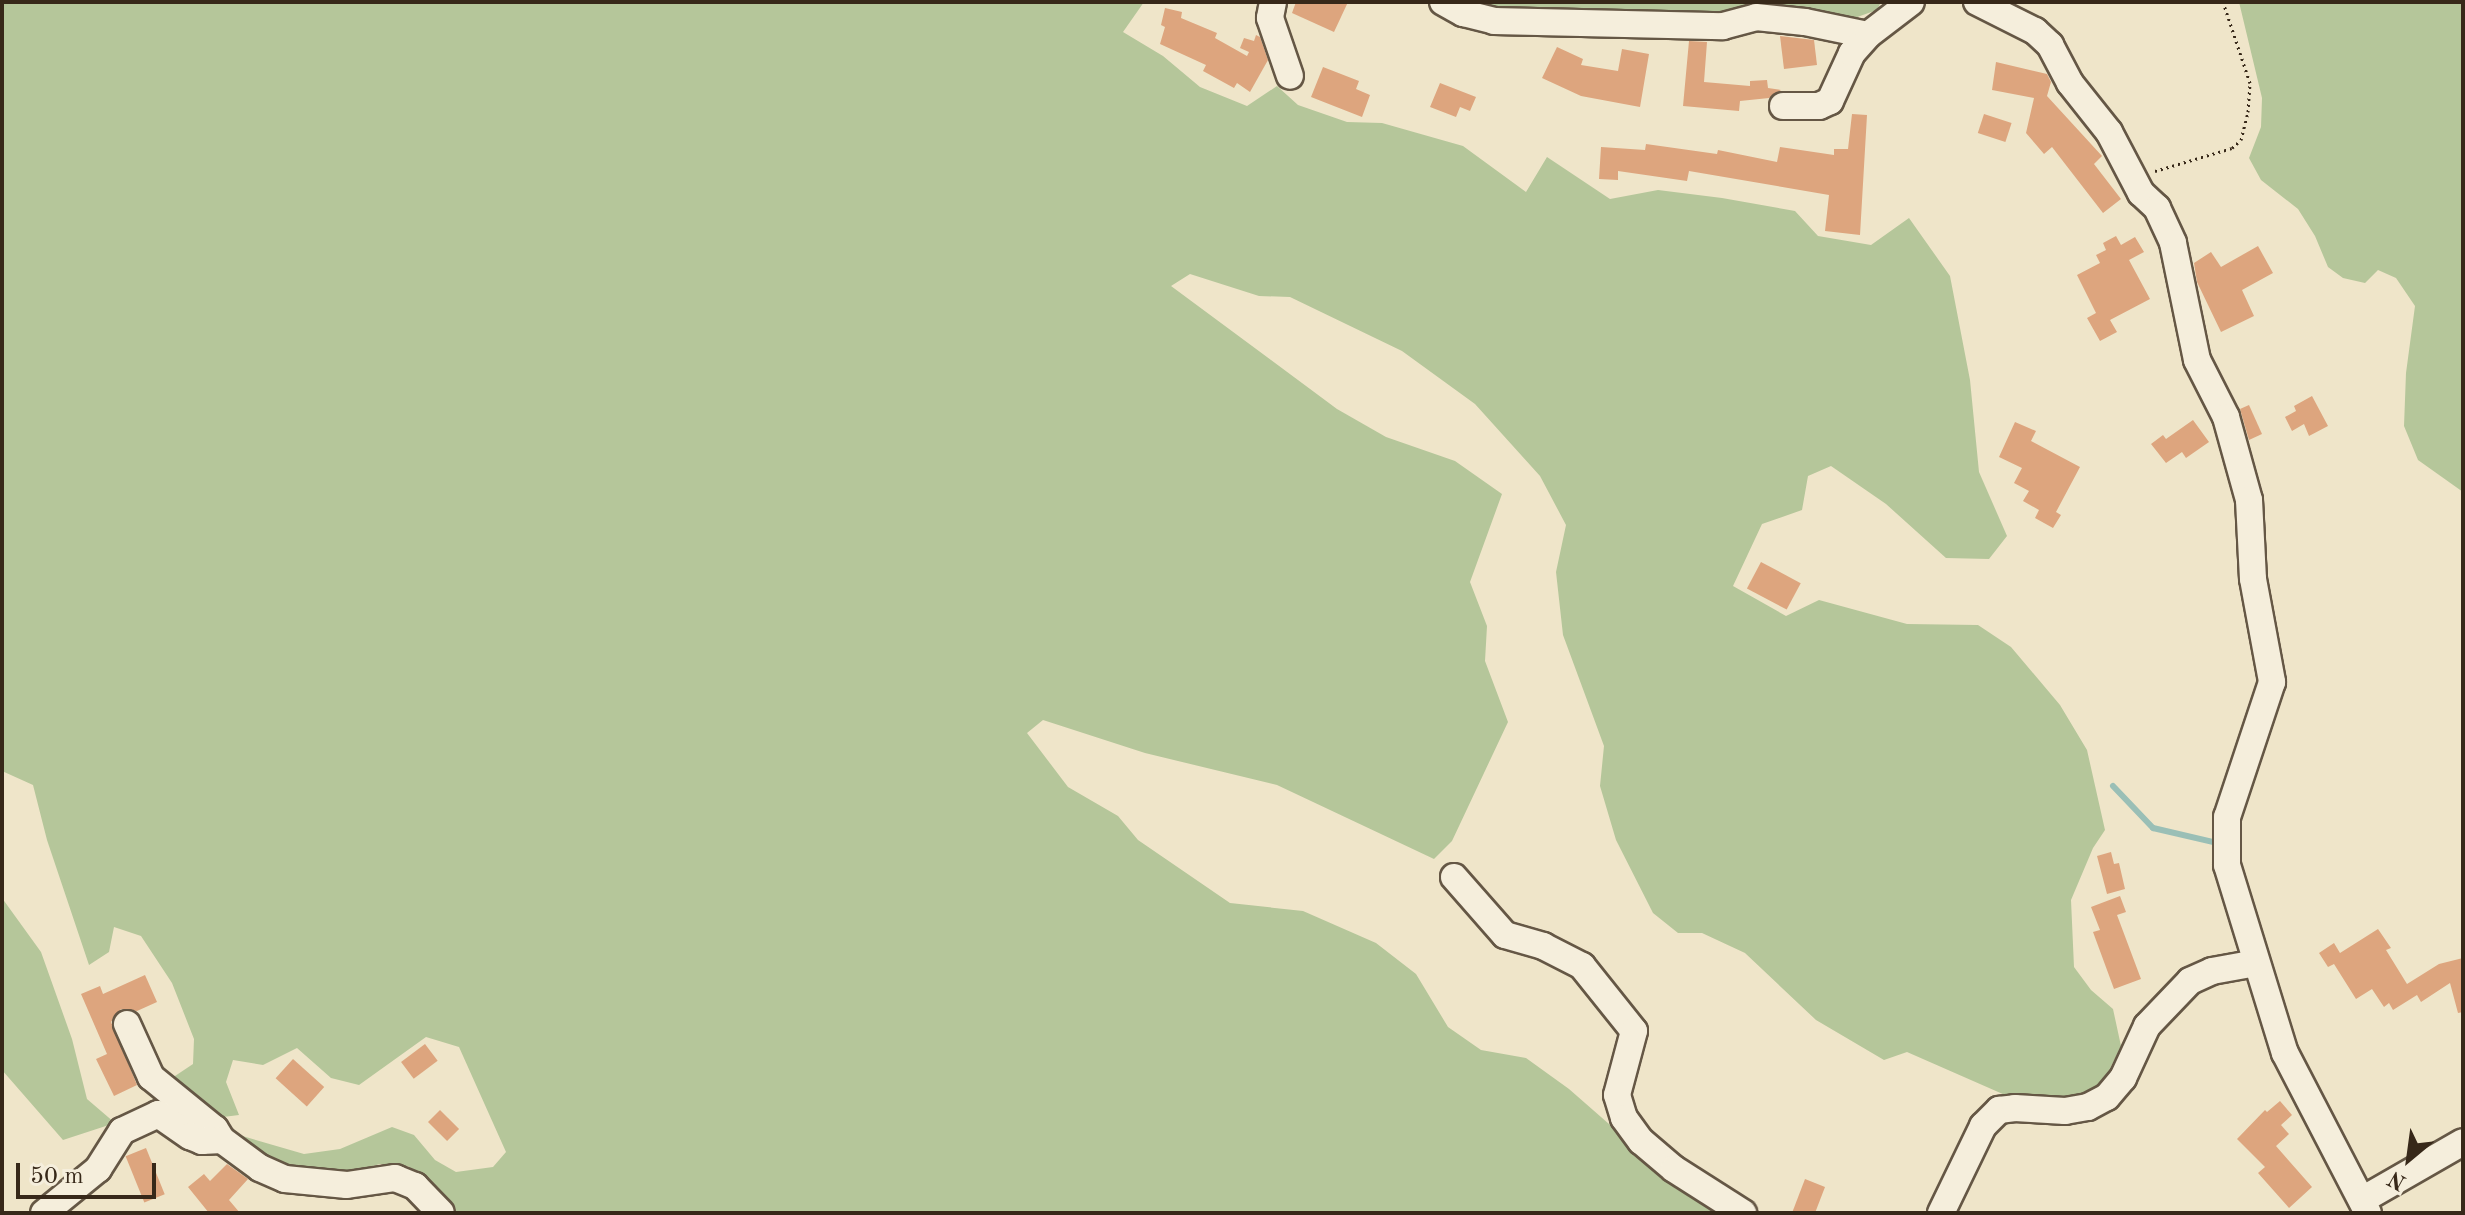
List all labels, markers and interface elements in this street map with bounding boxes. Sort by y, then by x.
north arrow [2369,1119,2449,1199]
scale bar [20,1147,160,1197]
text: 50 m [30,1165,84,1189]
text: N [2385,1166,2410,1194]

